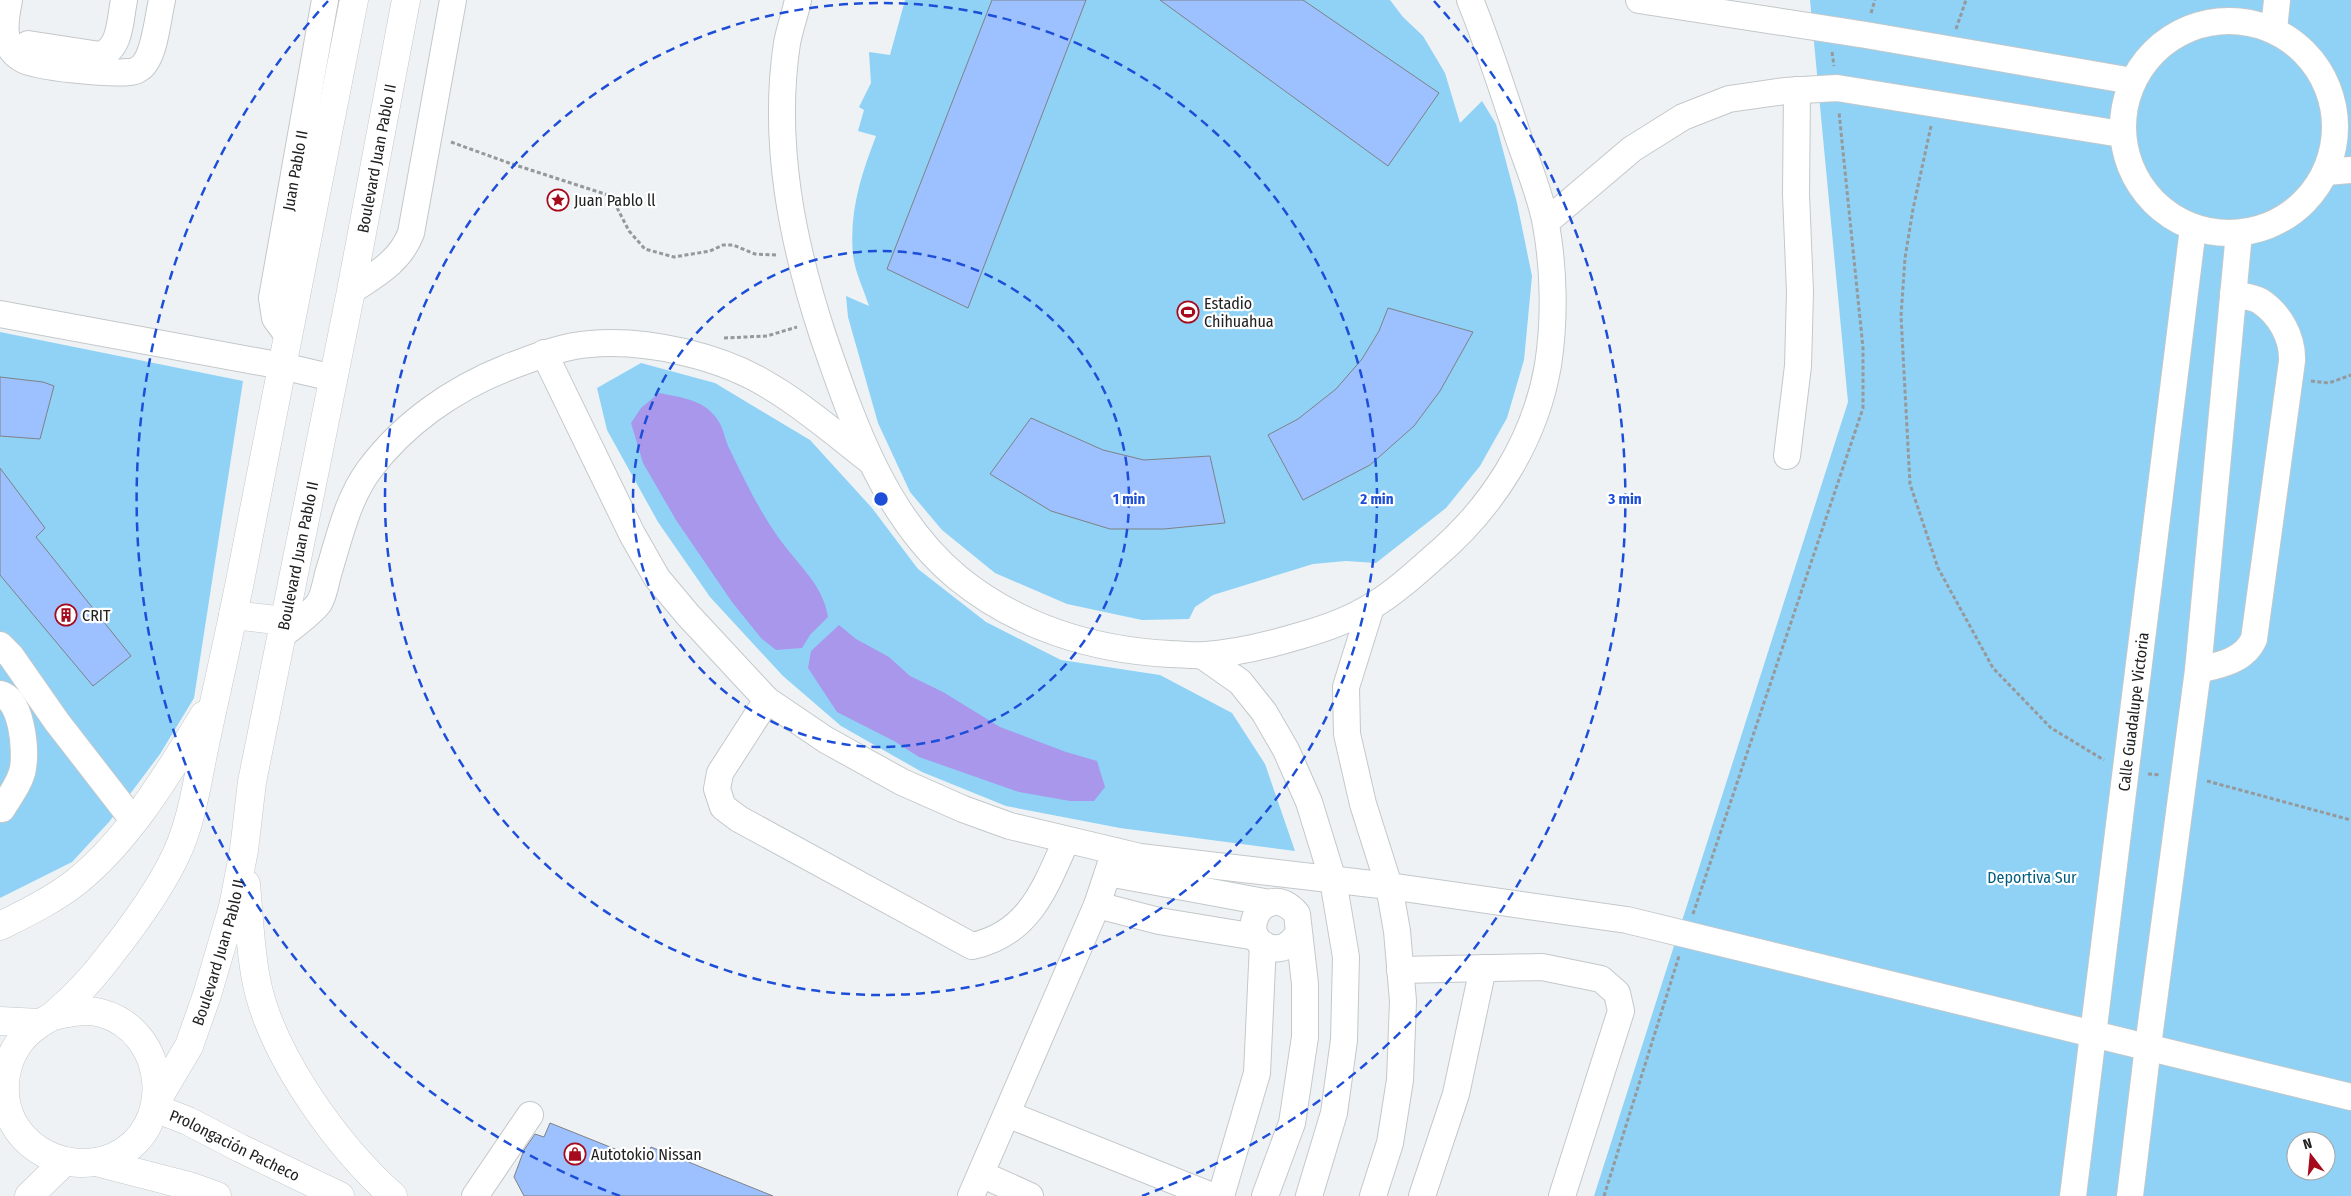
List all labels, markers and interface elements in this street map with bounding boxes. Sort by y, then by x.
street label: Boulevard Juan Pablo II [353,82,400,235]
street label: Juan Pablo II [279,129,312,212]
place icon: Juan Pablo ll [546,188,570,212]
place label: Juan Pablo ll [574,191,655,210]
place label: Estadio Chihuahua [1204,294,1274,331]
sports icon: Estadio Chihuahua [1176,300,1200,324]
street label: Boulevard Juan Pablo II [274,480,322,632]
centre of rings [872,490,890,508]
text: 1 min [1113,490,1145,508]
text: 2 min [1359,490,1394,508]
text: 3 min [1607,490,1642,508]
building icon: CRIT [54,603,78,627]
place label: CRIT [82,606,111,625]
street label: Calle Guadalupe Victoria [2114,631,2153,792]
park label: Deportiva Sur [1987,868,2077,887]
street label: Boulevard Juan Pablo II [188,878,248,1028]
street label: Prolongación Pacheco [167,1106,303,1185]
north arrow [2286,1131,2336,1181]
text: N [2301,1135,2314,1153]
shop icon: Autotokio Nissan [563,1142,587,1166]
place label: Autotokio Nissan [591,1145,702,1164]

